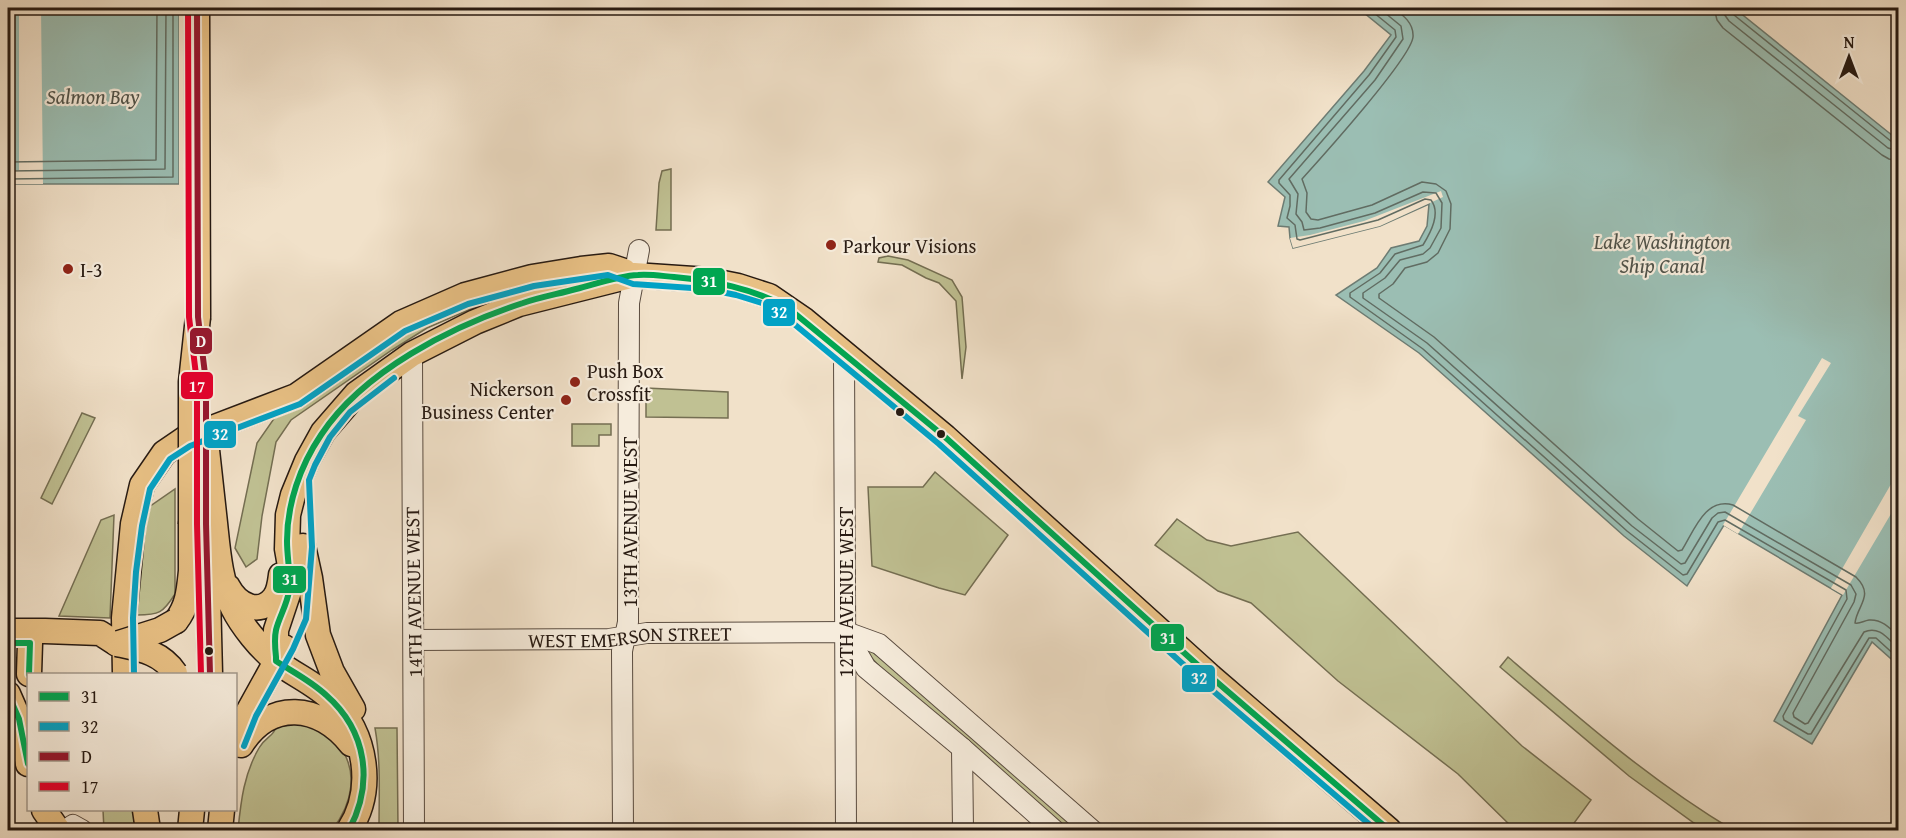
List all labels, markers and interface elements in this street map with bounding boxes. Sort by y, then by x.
north arrow [1819,27,1879,87]
text: N [1844,30,1855,54]
water label: Salmon Bay [46,81,140,112]
water label: Lake Washington Ship Canal [1593,226,1731,281]
place label: Parkour Visions [843,231,977,260]
marker: Parkour Visions [824,238,838,252]
place label: I-3 [80,255,103,284]
marker: I-3 [61,262,75,276]
line badge: 31 [692,267,726,296]
text: 31 [701,269,717,293]
line badge: 32 [762,298,796,327]
text: 32 [771,300,787,324]
line badge: D [189,327,213,355]
text: D [196,329,206,353]
place label: Push Box Crossfit [587,356,664,408]
line badge: 17 [180,371,214,400]
text: 17 [189,374,205,398]
place label: Nickerson Business Center [421,374,554,426]
marker: Push Box Crossfit [568,375,582,389]
marker: Nickerson Business Center [559,393,573,407]
unlabelled marker [894,406,906,418]
line badge: 32 [203,420,237,449]
text: 32 [212,422,228,446]
unlabelled marker [935,428,947,440]
street label: 13TH AVENUE WEST [615,437,644,607]
street label: 14TH AVENUE WEST [397,506,429,678]
street label: 12TH AVENUE WEST [831,507,860,677]
line badge: 31 [272,565,307,594]
text: 31 [282,567,298,591]
street label: WEST EMERSON STREET [528,618,732,654]
line badge: 31 [1150,623,1185,652]
text: 31 [1160,626,1176,650]
unlabelled marker [203,645,215,657]
line badge: 32 [1181,664,1216,693]
text: 32 [1191,666,1207,690]
legend [27,673,237,811]
text: 31 [81,683,98,710]
text: 32 [81,713,98,740]
text: D [81,743,92,770]
text: 17 [81,773,98,800]

